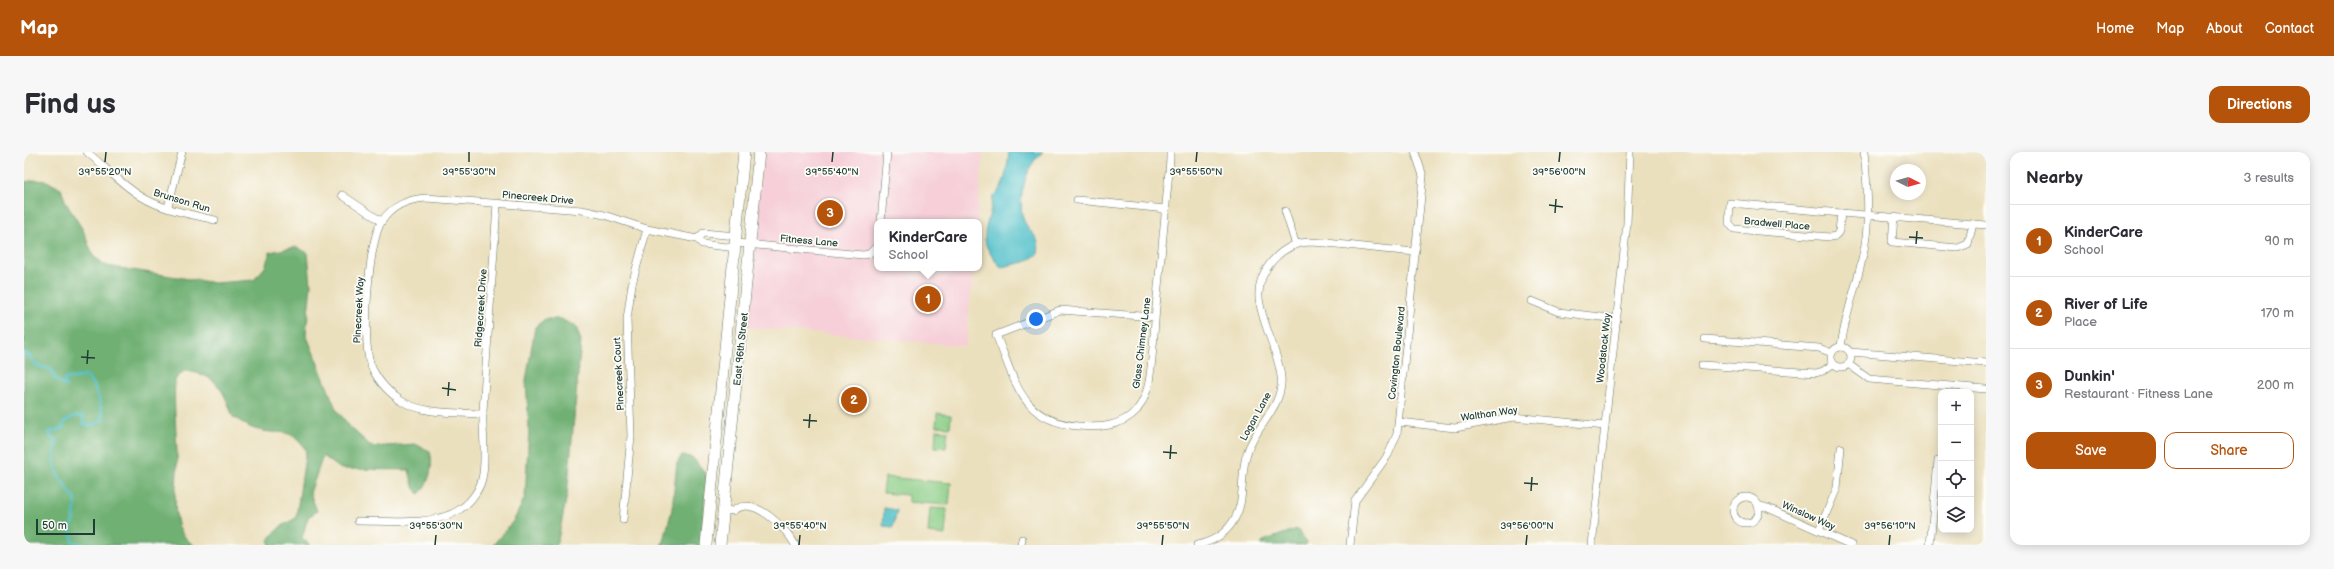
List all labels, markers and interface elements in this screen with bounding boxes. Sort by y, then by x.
text: Map [20,17,58,40]
text: Home [2096,20,2134,37]
text: Map [2156,20,2184,37]
text: About [2206,20,2243,37]
text: Contact [2265,20,2314,37]
button: Directions [2209,86,2310,123]
text: Find us [24,88,116,121]
north arrow [1890,164,1926,200]
text: 39°55'20"N [78,166,132,178]
text: 39°55'30"N [442,166,496,178]
text: 39°55'40"N [805,166,859,178]
text: 39°55'50"N [1169,166,1223,178]
text: 39°56'00"N [1532,166,1586,178]
text: Nearby [2026,168,2083,188]
text: 3 results [2243,170,2294,186]
street label: Brunson Run [152,187,212,215]
street label: Pinecreek Drive [502,189,574,207]
pin: 3 [817,198,843,228]
street label: Bradwell Place [1743,215,1811,233]
popup [874,219,982,271]
text: KinderCare [2064,223,2143,242]
text: KinderCare [889,228,967,247]
street label: Fitness Lane [779,232,838,250]
text: 1 [2036,233,2042,249]
text: 90 m [2265,233,2294,249]
text: School [2064,242,2104,258]
text: School [889,247,928,263]
street label: Ridgecreek Drive [472,268,490,348]
street label: Pinecreek Way [351,276,367,344]
pin: 1 [915,284,941,314]
text: River of Life [2064,295,2148,314]
street label: Glass Chimney Lane [1130,297,1154,389]
text: 2 [2035,305,2043,321]
text: 170 m [2261,305,2294,321]
street label: Covington Boulevard [1386,306,1408,400]
your location [1026,309,1046,329]
street label: East 96th Street [731,312,751,386]
street label: Woodstock Way [1594,312,1614,384]
text: Place [2064,314,2097,330]
street label: Pinecreek Court [611,337,627,411]
text: Dunkin' [2064,367,2115,386]
text: 3 [2035,377,2043,393]
text: 200 m [2257,377,2294,393]
pin: 2 [841,385,867,415]
text: Restaurant · Fitness Lane [2064,386,2213,402]
map controls [1938,389,1974,533]
button: + [1938,389,1974,425]
street label: Logan Lane [1238,390,1274,443]
street label: Walthan Way [1460,404,1519,424]
button: − [1938,425,1974,461]
button: Save [2026,432,2156,469]
button: Share [2164,432,2294,469]
button: locate [1938,461,1974,497]
button: layers [1938,497,1974,533]
street label: Winslow Way [1780,499,1838,533]
scale bar [36,517,95,536]
text: 50 m [42,519,67,532]
text: 39°55'30"N [409,520,463,532]
text: 39°55'40"N [773,520,827,532]
text: 39°55'50"N [1136,520,1190,532]
text: 39°56'00"N [1500,520,1554,532]
text: 39°56'10"N [1864,520,1916,532]

